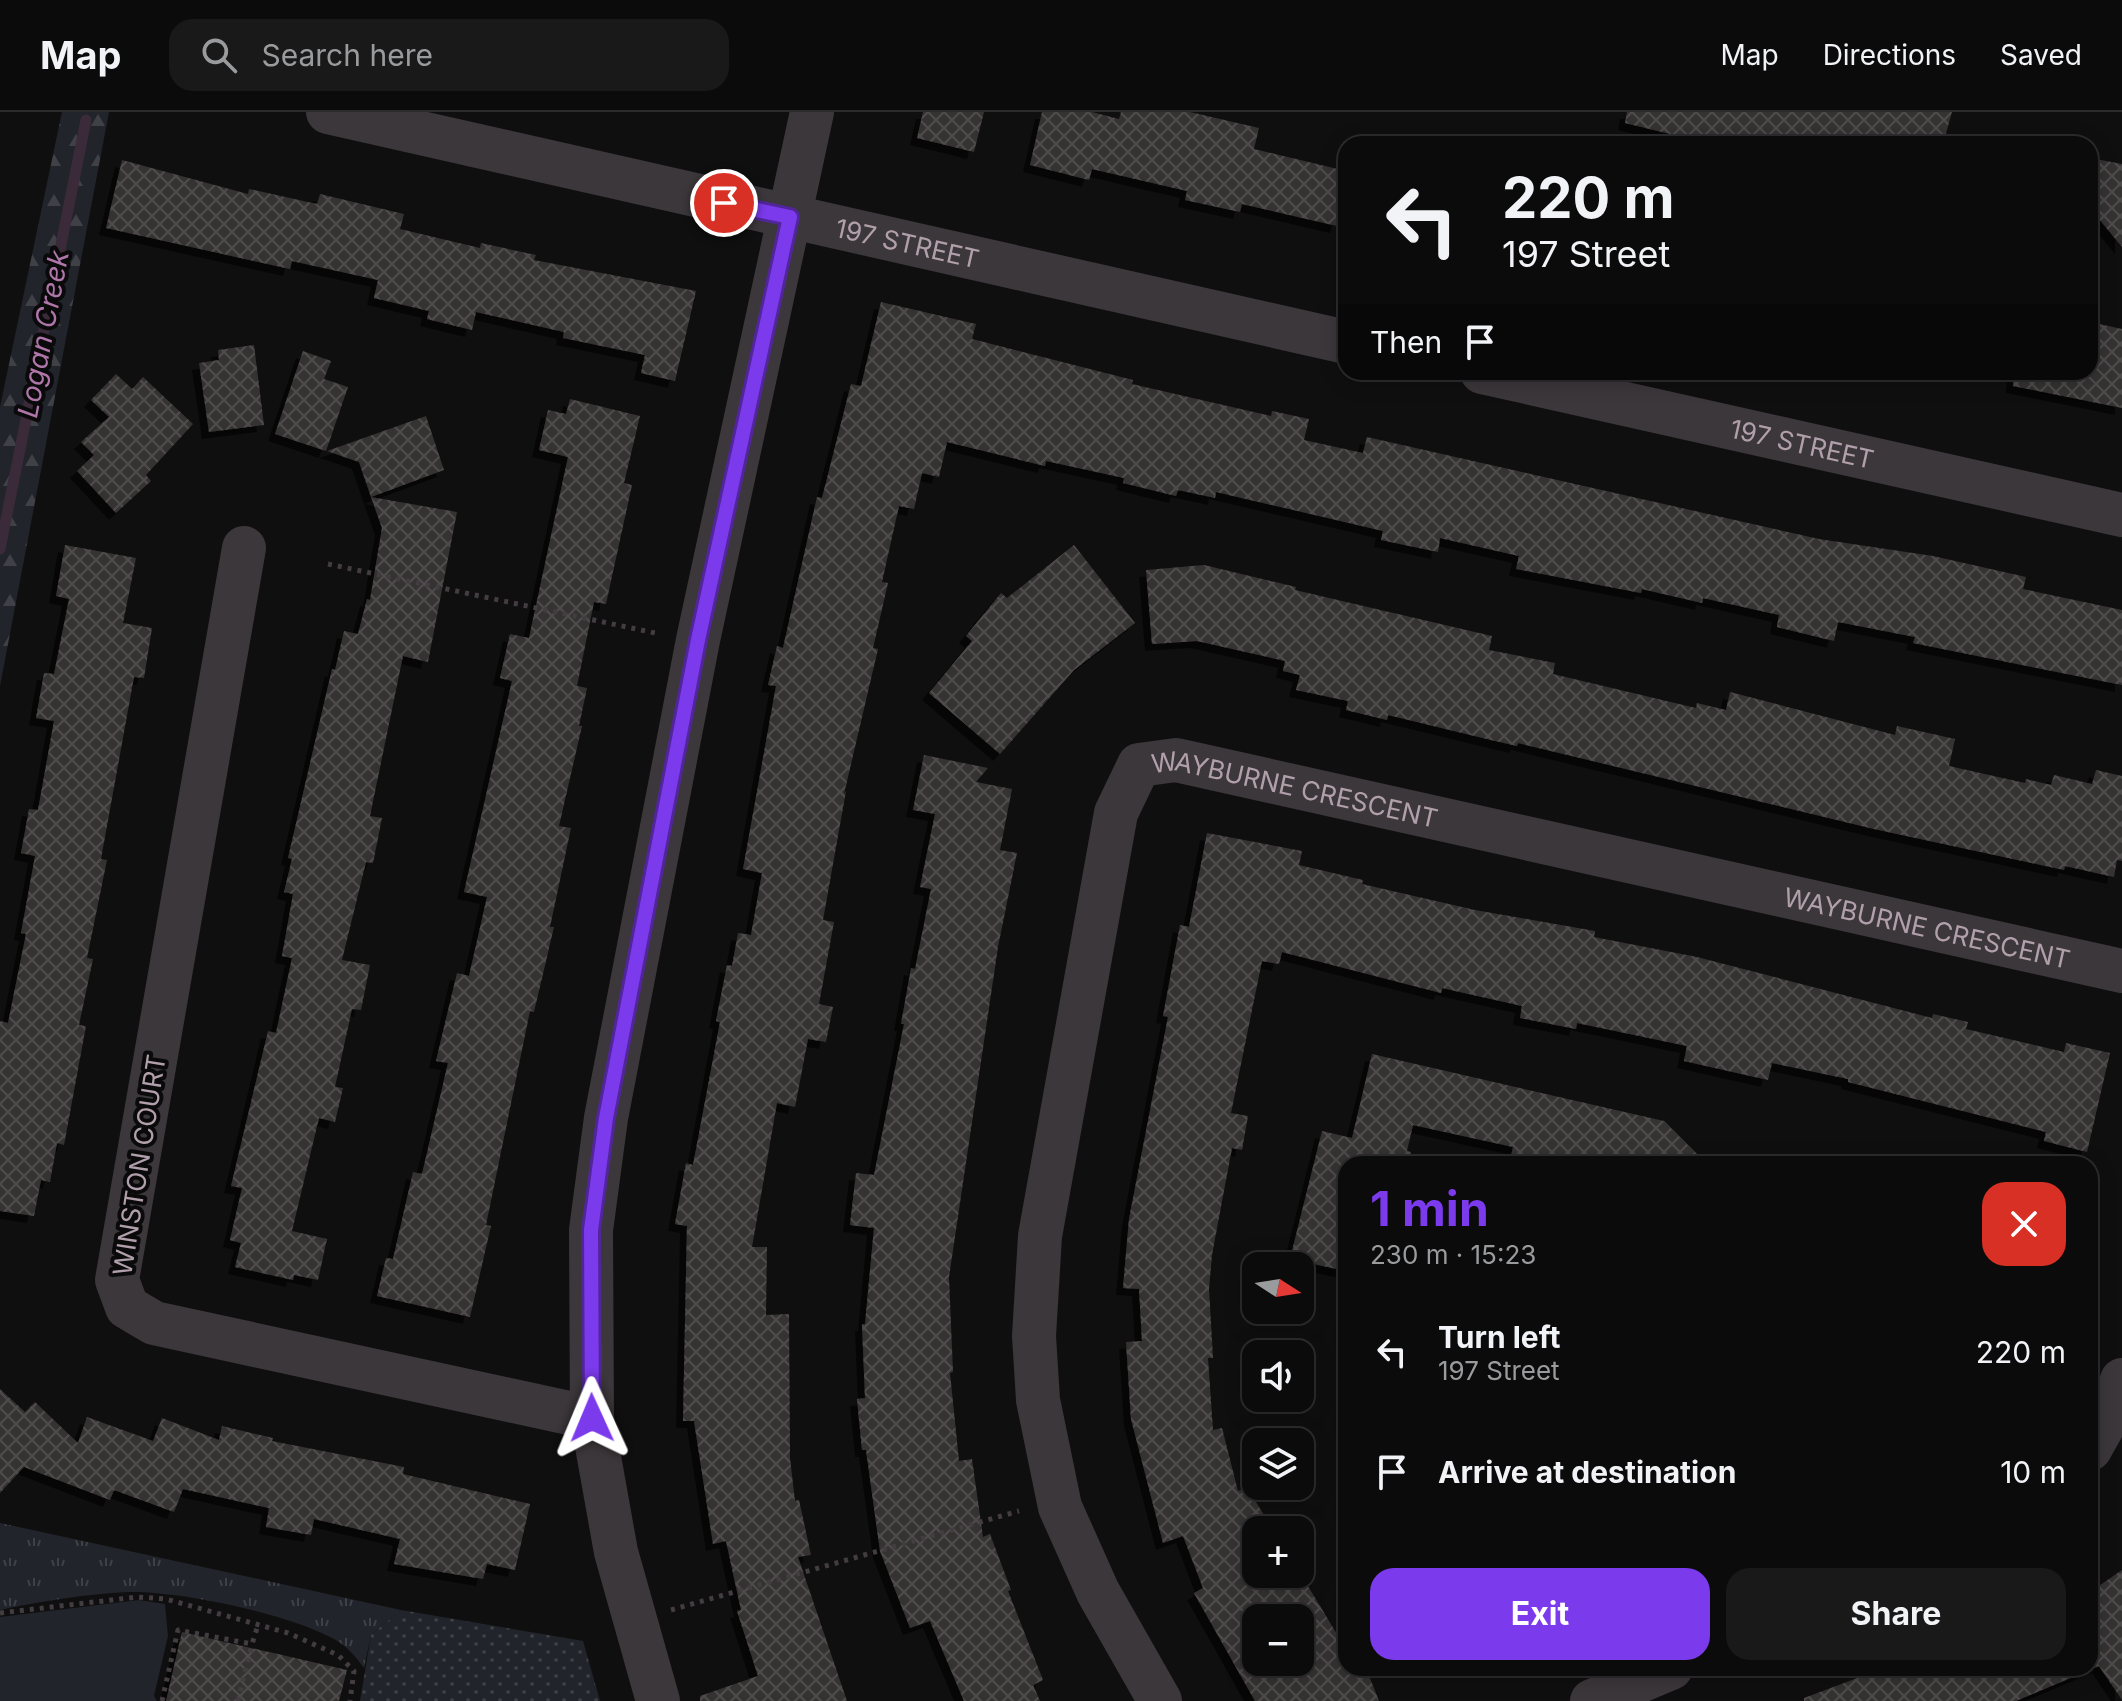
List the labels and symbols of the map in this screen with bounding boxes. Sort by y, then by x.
pin [690,169,758,237]
street label: 197 STREET [833,212,982,274]
water label: Logan Creek [10,247,76,420]
street label: 197 STREET [1727,412,1877,475]
street label: WAYBURNE CRESCENT [1149,745,1441,833]
street label: WAYBURNE CRESCENT [1781,881,2073,975]
street label: WINSTON COURT [106,1052,172,1278]
north arrow [1242,1252,1314,1324]
position arrow [550,1376,634,1460]

